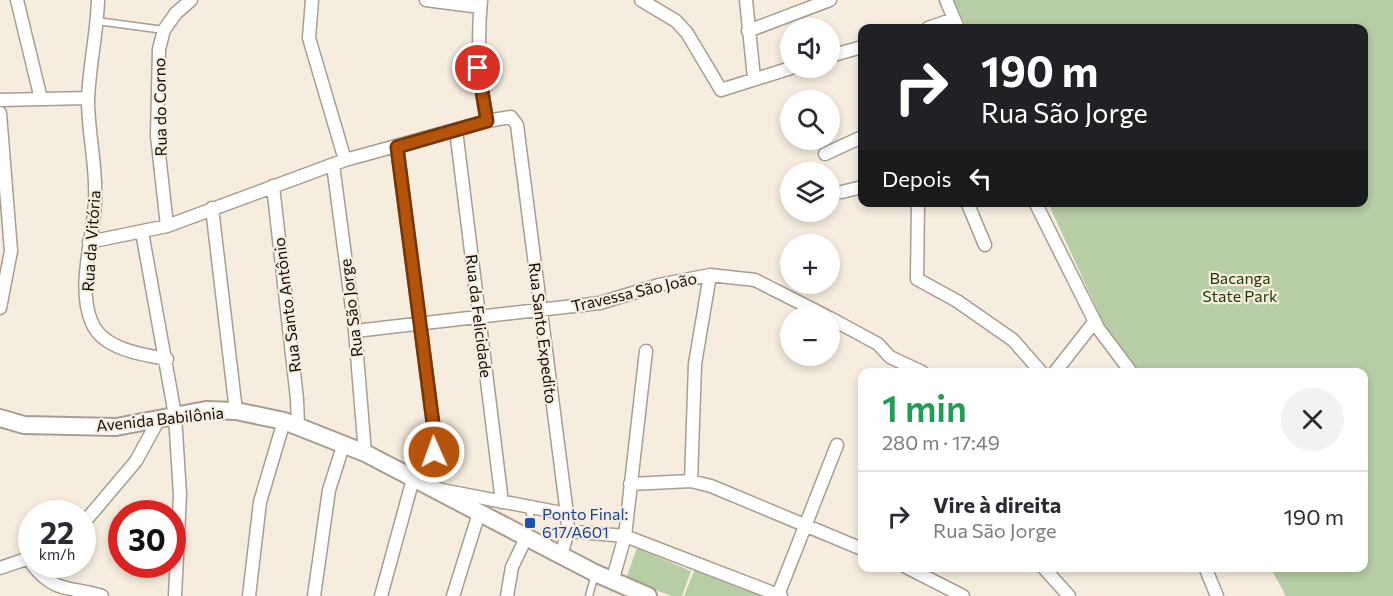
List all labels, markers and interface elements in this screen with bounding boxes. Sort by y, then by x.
map controls [780,18,840,366]
button: sound [780,18,840,78]
pin [452,42,503,93]
text: 190 m [981,44,1099,96]
icon: right [882,48,960,126]
icon: arrive [461,51,494,84]
street label: Rua do Corno [149,58,170,156]
button: search [780,90,840,150]
text: Rua São Jorge [981,96,1148,129]
button: layers [780,162,840,222]
icon: left [964,162,997,195]
text: Depois [882,165,952,192]
street label: Rua da Vitória [77,190,104,292]
button: + [780,234,840,294]
street label: Rua Santo Antônio [269,236,304,374]
street label: Rua da Felicidade [462,253,497,379]
street label: Rua São Jorge [335,258,366,358]
street label: Rua Santo Expedito [525,261,562,405]
street label: Travessa São João [569,268,698,315]
park label: Bacanga State Park [1202,268,1278,305]
button: − [780,306,840,366]
text: 1 min [882,385,967,429]
button: close [1281,388,1344,451]
street label: Avenida Babilônia [95,402,225,435]
position arrow [402,420,466,484]
text: 280 m · 17:49 [882,430,1000,454]
text: Vire à direita [933,491,1061,518]
speed limit sign: 30 [108,500,186,578]
icon: right [882,500,915,533]
text: 190 m [1283,503,1344,530]
place label: Ponto Final: 617/A601 [542,504,628,541]
text: 22 [40,513,74,550]
marker: Ponto Final: 617/A601 [523,516,537,530]
text: Rua São Jorge [933,518,1057,542]
text: km/h [39,545,75,563]

